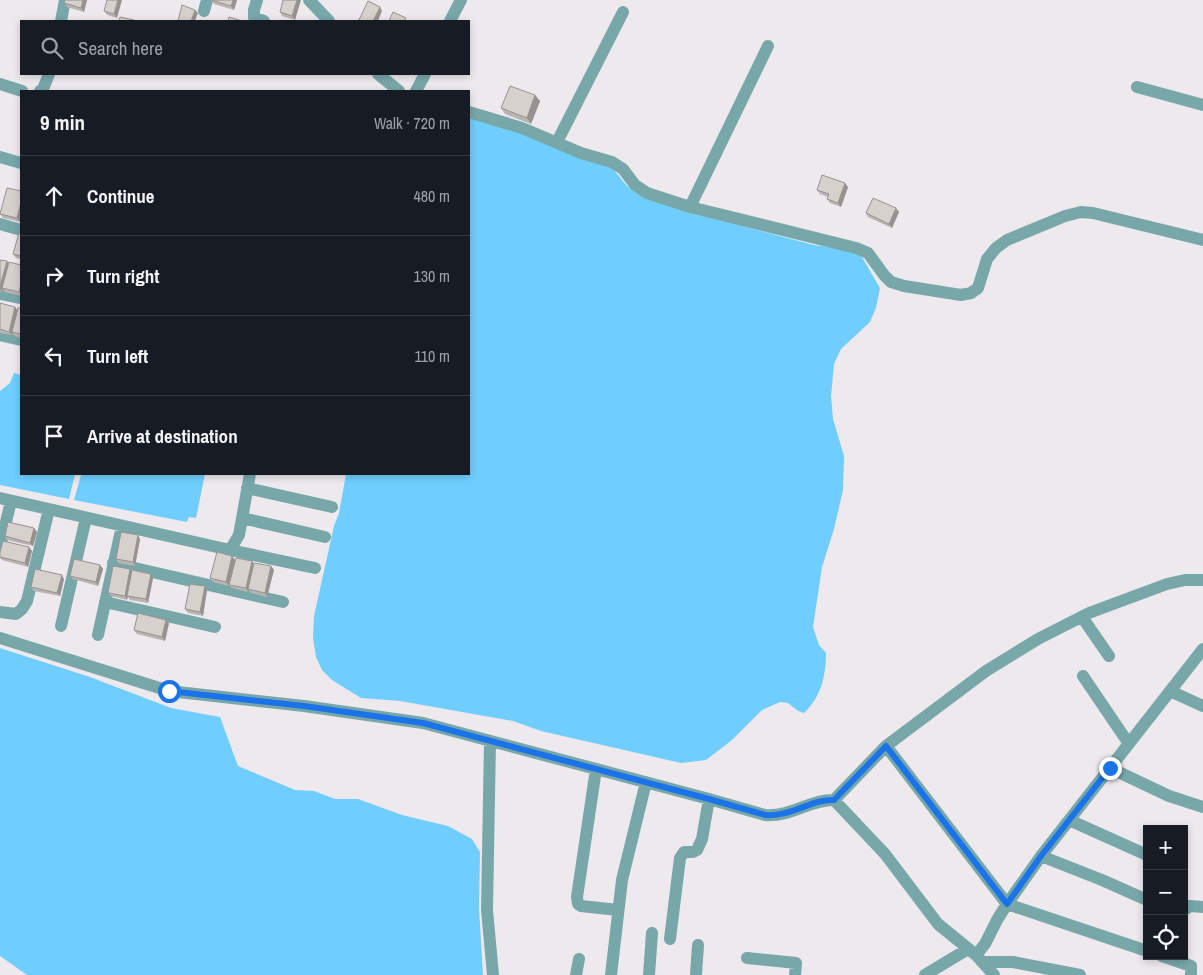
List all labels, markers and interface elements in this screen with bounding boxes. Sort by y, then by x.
search box [20,20,470,75]
icon: search [38,34,66,62]
text: Search here [78,35,163,61]
text: 9 min [40,108,85,137]
text: Walk · 720 m [374,112,450,134]
icon: ahead [40,182,68,210]
text: Continue [87,183,155,209]
text: 480 m [414,185,450,207]
icon: right [40,262,68,290]
text: Turn right [87,263,159,289]
text: 130 m [414,265,450,287]
icon: left [40,342,68,370]
text: Turn left [87,343,148,369]
text: 110 m [414,345,450,367]
icon: arrive [40,422,68,450]
text: Arrive at destination [87,423,238,449]
route start [158,680,181,703]
route end [1099,757,1122,780]
map controls [1143,825,1188,960]
button: + [1143,825,1188,870]
button: − [1143,870,1188,915]
button: locate [1143,915,1188,960]

